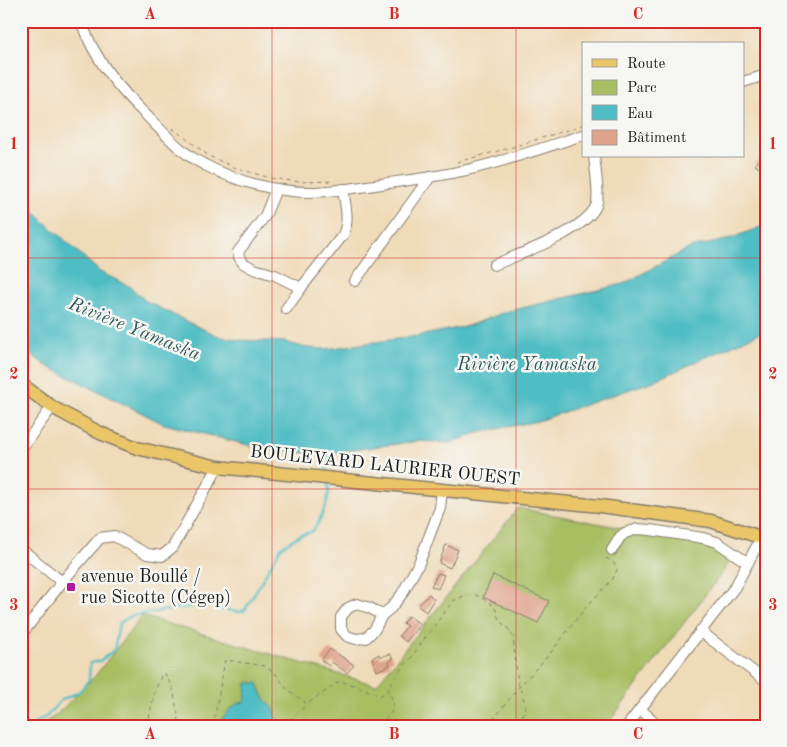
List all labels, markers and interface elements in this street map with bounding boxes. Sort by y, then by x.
text: A [144,7,156,23]
text: B [388,7,400,23]
text: C [633,7,643,23]
legend [582,42,744,158]
text: Route [627,57,665,72]
text: Parc [627,81,657,96]
text: Eau [627,107,653,122]
text: Bâtiment [627,131,686,146]
text: 1 [9,137,19,153]
text: 1 [768,137,778,153]
water label: Rivière Yamaska [65,295,202,365]
water label: Rivière Yamaska [456,356,597,375]
text: 2 [9,367,19,383]
text: 2 [768,367,778,383]
street label: BOULEVARD LAURIER OUEST [249,443,521,489]
place label: avenue Boullé / rue Sicotte (Cégep) [81,568,231,607]
marker: avenue Boullé / rue Sicotte (Cégep) [65,581,77,593]
text: 3 [9,598,19,614]
text: 3 [768,598,778,614]
text: A [144,727,156,743]
text: B [388,727,400,743]
text: C [633,727,643,743]

